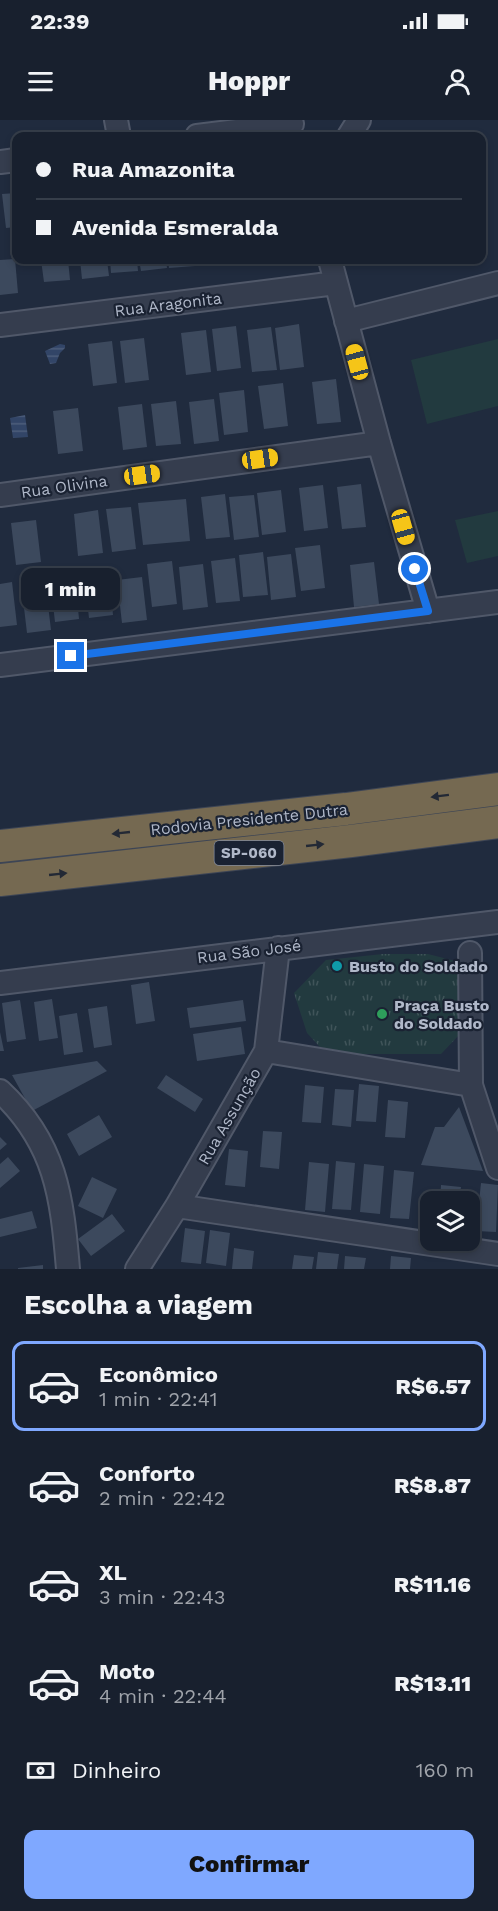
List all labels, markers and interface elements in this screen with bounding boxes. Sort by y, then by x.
text: 22:39 [30,9,89,34]
icon: menu [24,65,57,98]
text: Hoppr [208,65,290,97]
icon: person [441,65,474,98]
text: Rua Amazonita [72,157,234,182]
text: Avenida Esmeralda [72,215,278,240]
street label: Rua Aragonita [113,288,223,320]
car [344,342,370,382]
car [241,448,279,470]
car [123,464,161,486]
street label: Rua Olivina [20,471,109,502]
car [389,507,417,547]
route start [401,555,428,582]
callout: 1 min [22,569,121,611]
text: 1 min [45,577,96,601]
route end [57,642,84,669]
one-way arrow [430,792,449,801]
street label: Rodovia Presidente Dutra [150,800,349,839]
one-way arrow [112,828,131,838]
road number: SP-060 [214,841,284,865]
one-way arrow [305,841,324,850]
one-way arrow [49,869,68,878]
street label: Rua São José [196,936,302,967]
place label: Busto do Soldado [349,957,488,976]
marker: Busto do Soldado [330,959,344,973]
place label: Praça Busto do Soldado [394,996,490,1033]
marker: Praça Busto do Soldado [375,1007,389,1021]
street label: Rua Assunção [194,1064,265,1168]
map controls [420,1191,480,1251]
button: layers [420,1191,480,1251]
text: Escolha a viagem [24,1289,253,1321]
icon: car [27,1359,81,1413]
text: Econômico [99,1362,218,1387]
text: R$6.57 [396,1374,471,1399]
text: 1 min · 22:41 [99,1387,217,1411]
icon: car [27,1458,81,1512]
text: Conforto [99,1461,195,1486]
text: R$8.87 [394,1473,471,1498]
text: 2 min · 22:42 [99,1486,226,1510]
icon: car [27,1557,81,1611]
text: XL [99,1560,127,1585]
text: R$11.16 [394,1572,471,1597]
text: 3 min · 22:43 [99,1585,226,1609]
icon: car [27,1656,81,1710]
text: Moto [99,1659,155,1684]
text: R$13.11 [394,1671,471,1696]
text: 4 min · 22:44 [99,1684,227,1708]
icon: cash [24,1754,57,1787]
text: Dinheiro [72,1758,161,1783]
text: 160 m [416,1758,474,1782]
button: Confirmar [24,1830,474,1899]

